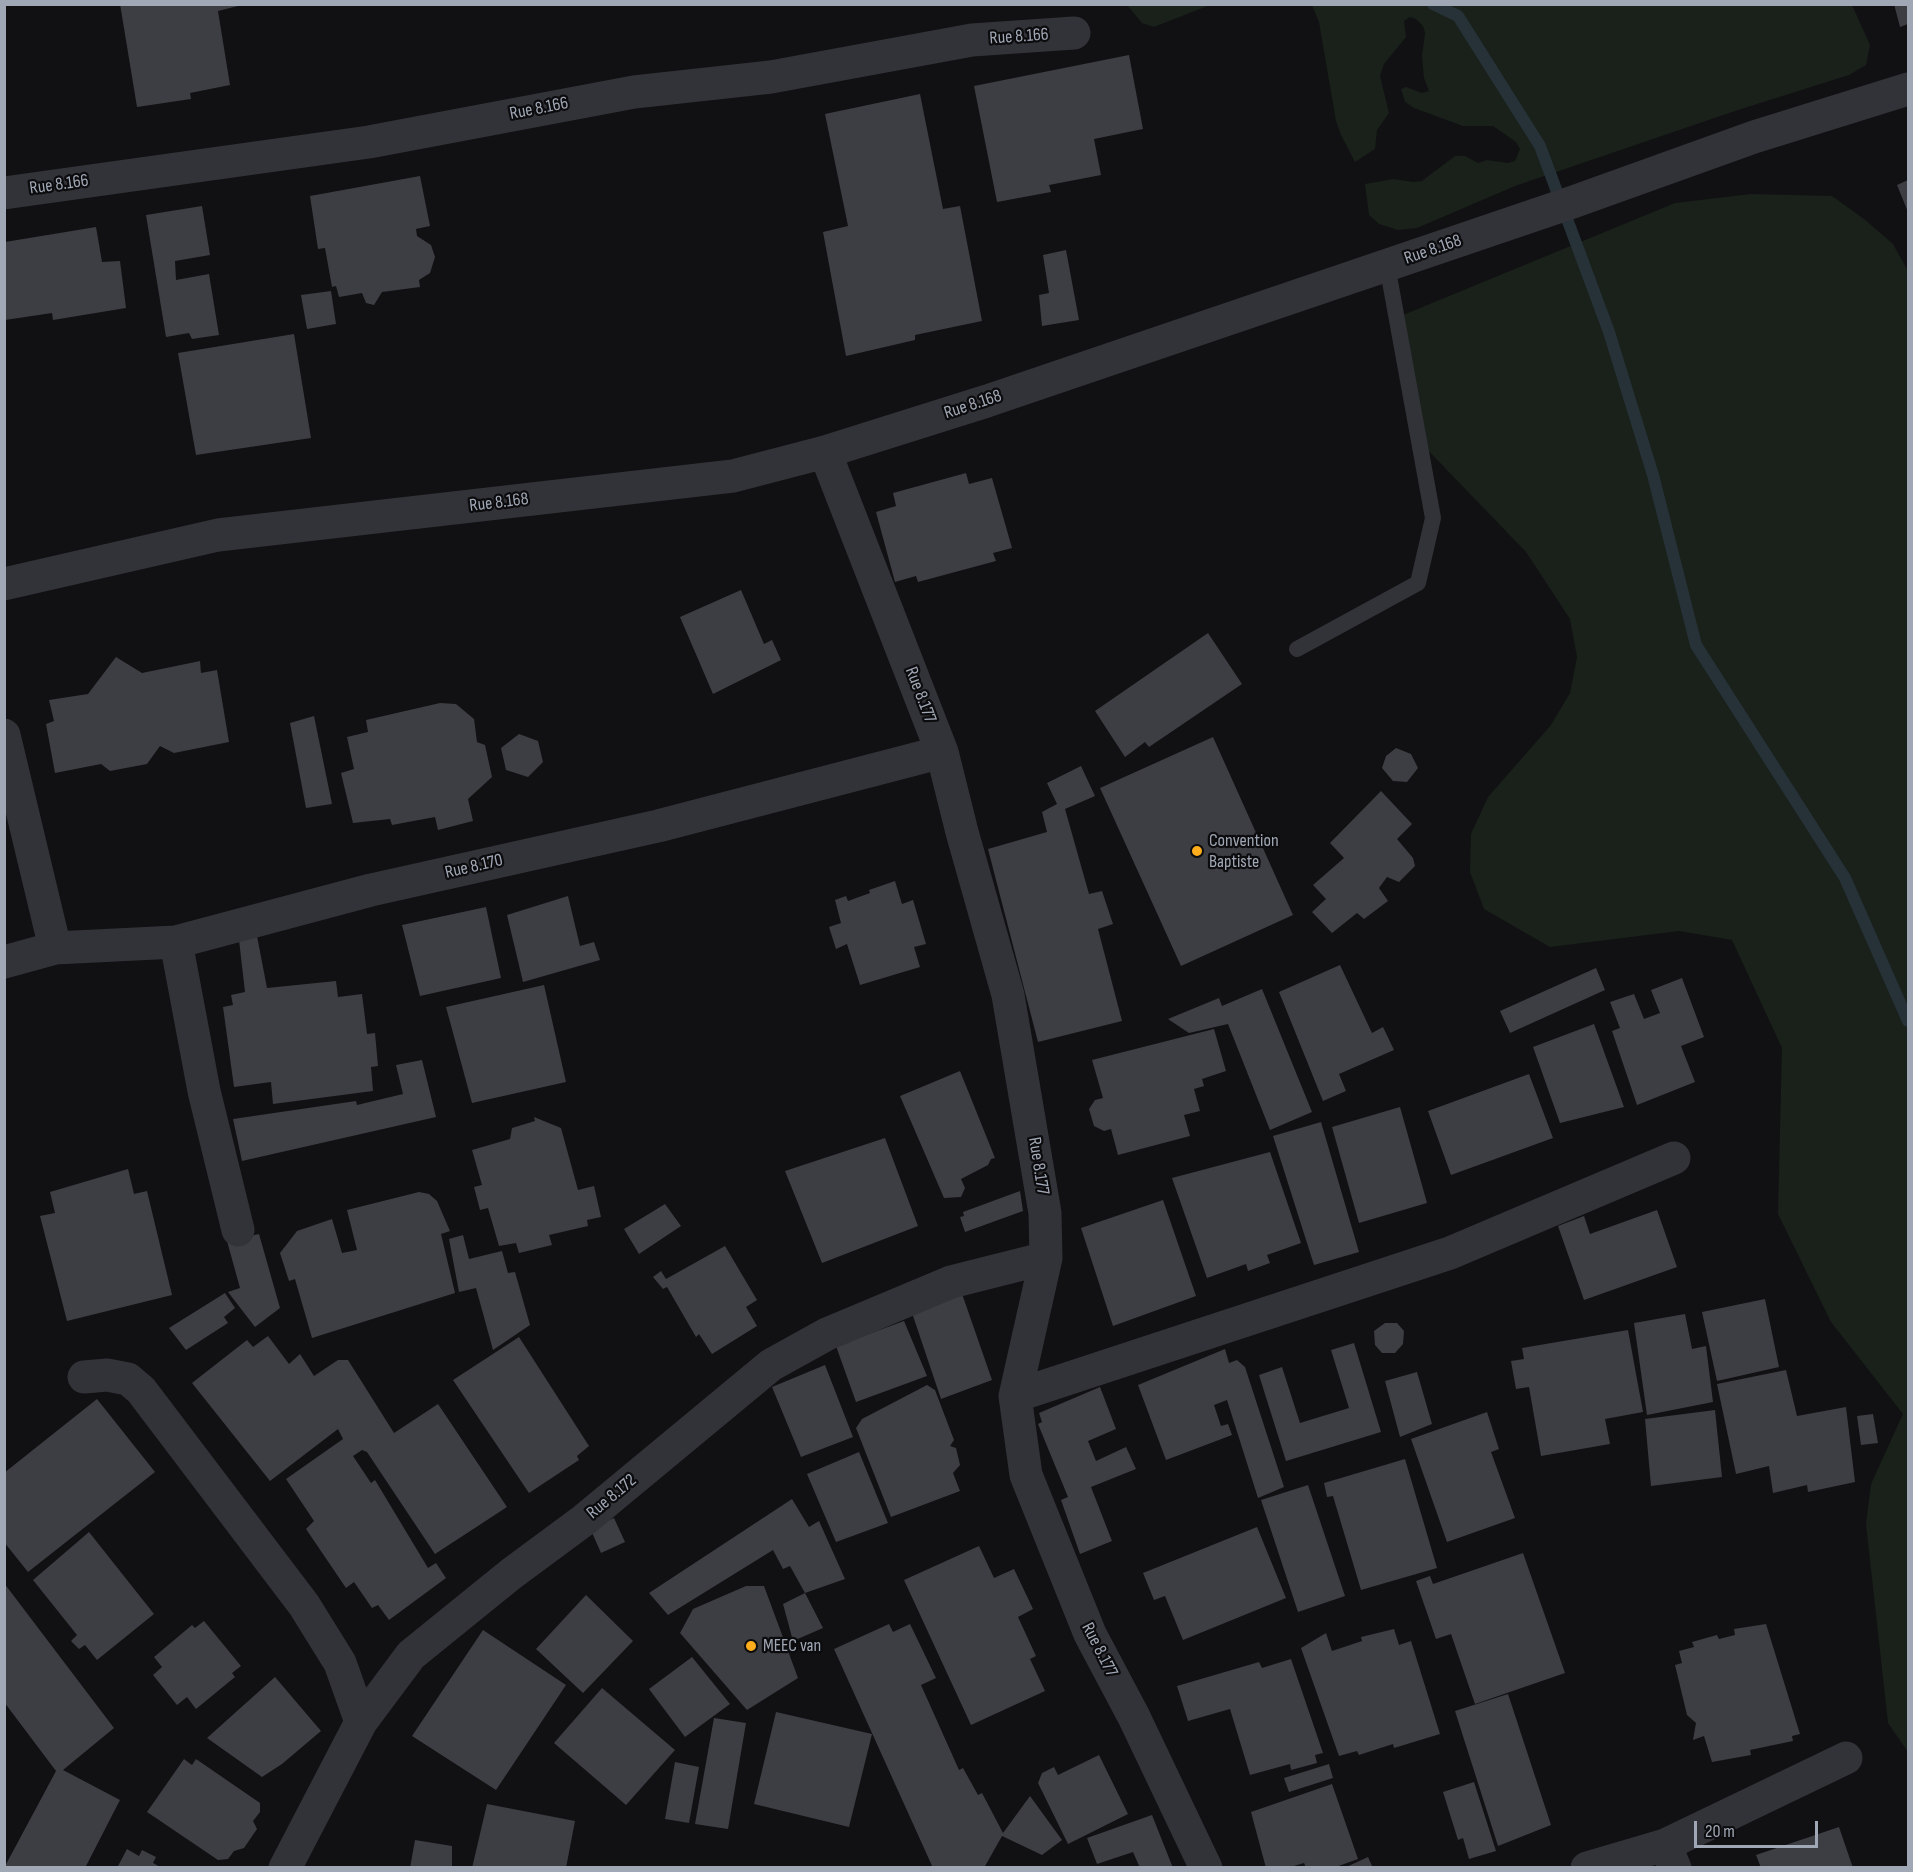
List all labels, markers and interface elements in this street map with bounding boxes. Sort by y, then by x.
street label: Rue 8.166 [989,24,1049,50]
street label: Rue 8.166 [508,93,570,125]
street label: Rue 8.166 [28,170,90,200]
street label: Rue 8.168 [1401,230,1465,270]
street label: Rue 8.168 [941,386,1005,424]
street label: Rue 8.168 [468,489,530,517]
street label: Rue 8.177 [900,664,940,726]
place label: Convention Baptiste [1209,830,1279,872]
marker: Convention Baptiste [1190,844,1204,858]
street label: Rue 8.170 [443,850,505,884]
street label: Rue 8.177 [1023,1136,1053,1196]
street label: Rue 8.172 [583,1470,641,1524]
street label: Rue 8.177 [1076,1619,1122,1681]
place label: MEEC van [763,1635,821,1657]
marker: MEEC van [744,1639,758,1653]
scale bar [1697,1809,1822,1847]
text: 20 m [1705,1821,1735,1842]

